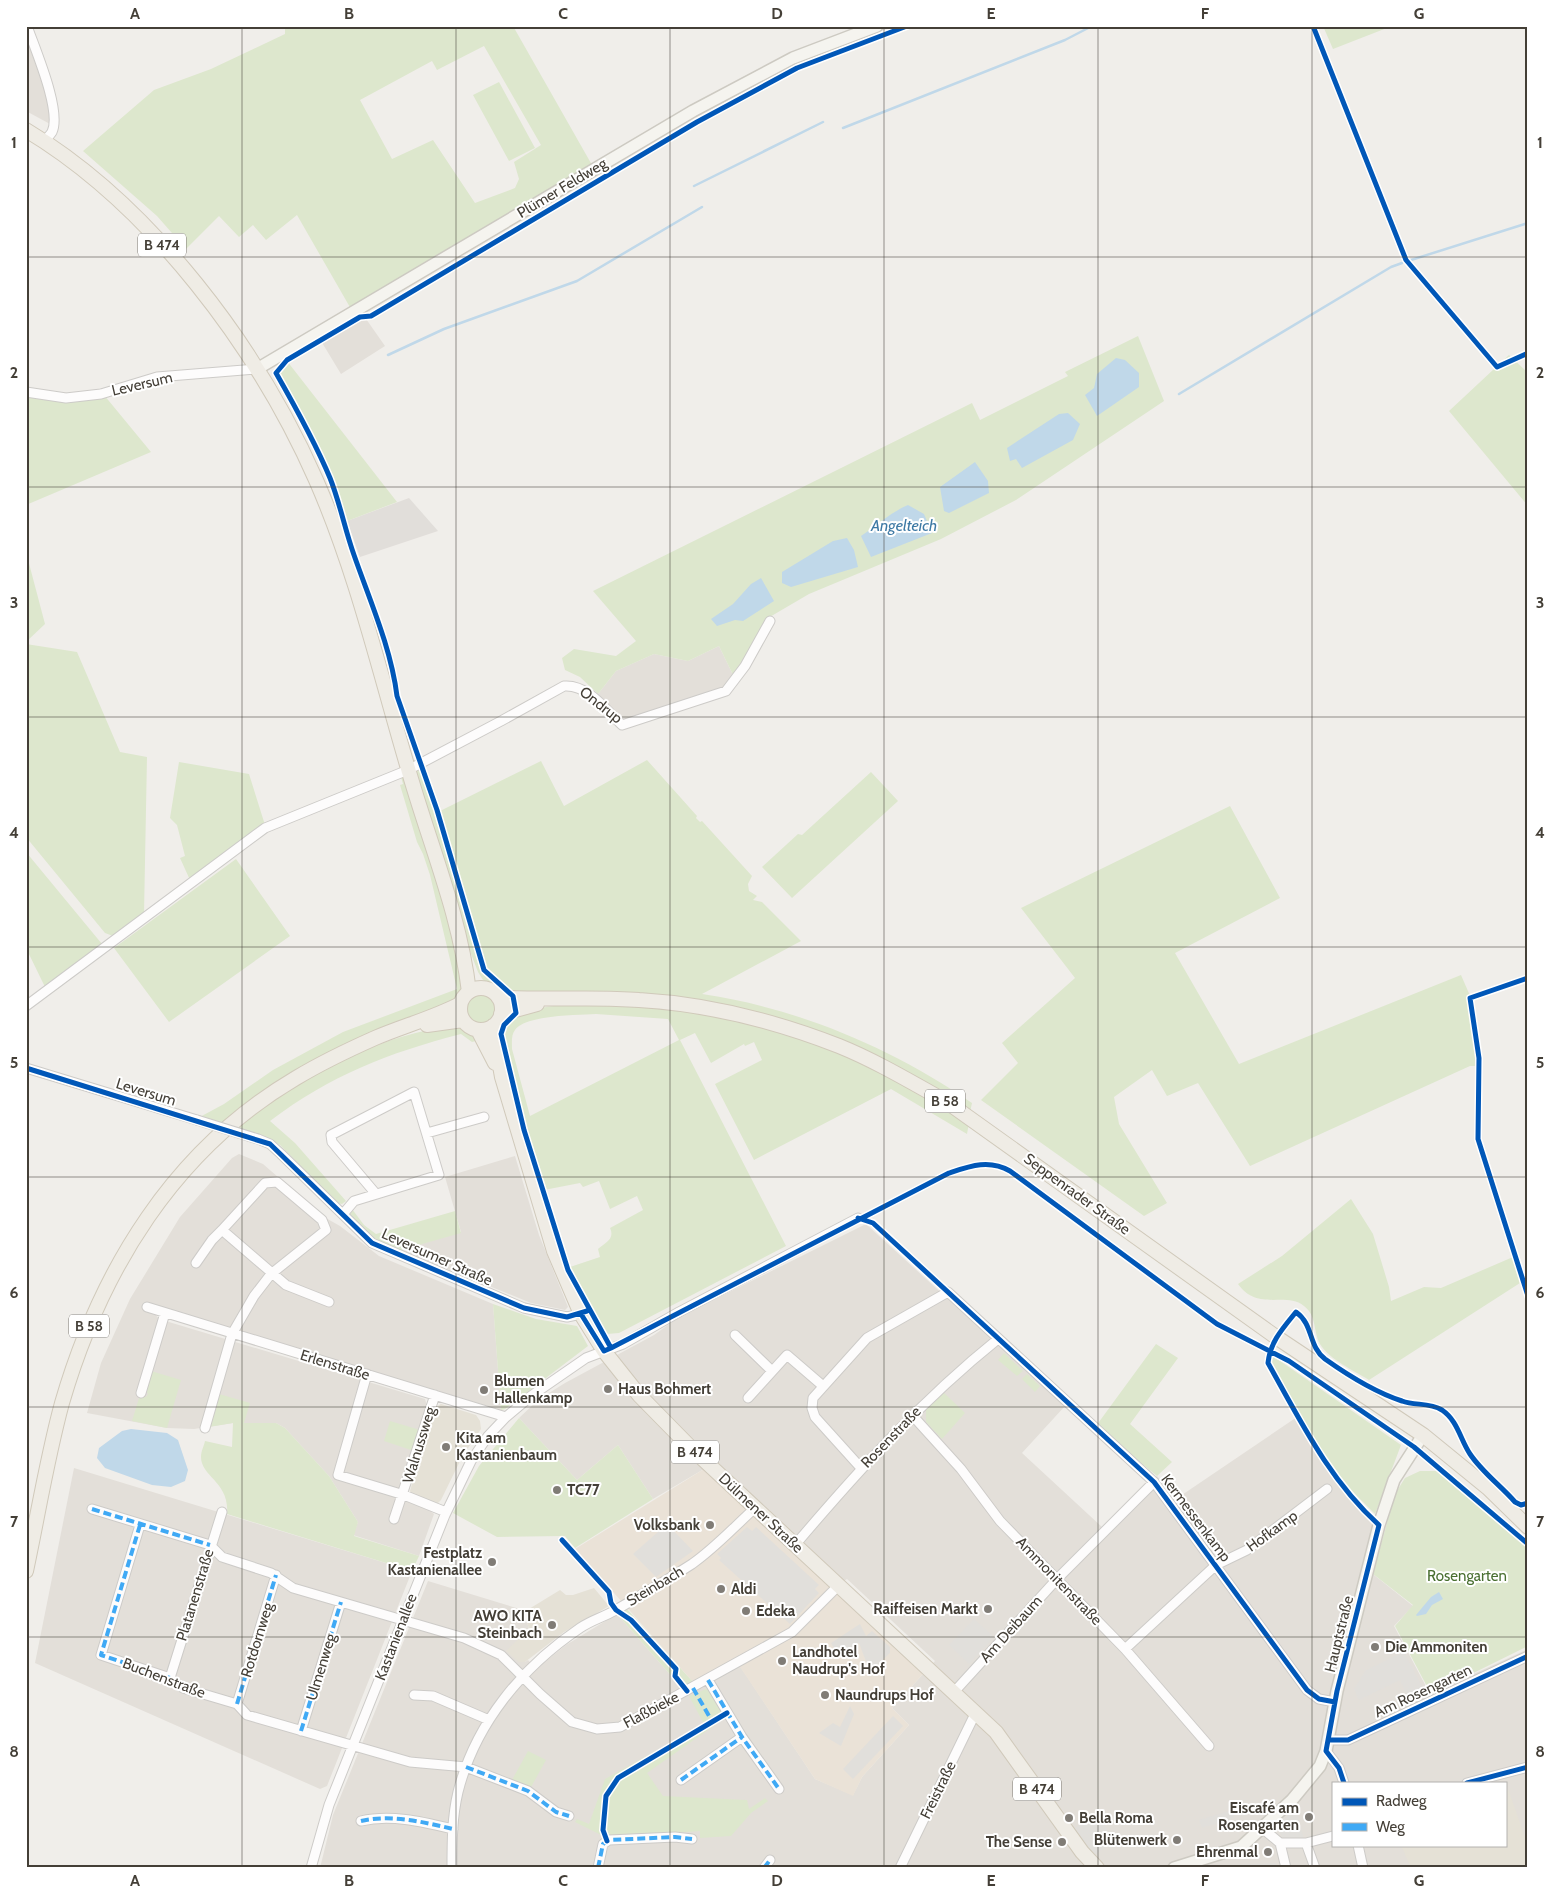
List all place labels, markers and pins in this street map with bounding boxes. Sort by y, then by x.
place label: Blumen Hallenkamp [494,1372,573,1407]
place label: Haus Bohmert [618,1380,711,1398]
marker: Haus Bohmert [602,1383,614,1395]
marker: Blumen Hallenkamp [478,1384,490,1396]
place label: Kita am Kastanienbaum [456,1429,557,1464]
marker: Kita am Kastanienbaum [440,1441,452,1453]
place label: TC77 [567,1481,600,1499]
marker: TC77 [551,1484,563,1496]
place label: Volksbank [634,1516,701,1534]
marker: Volksbank [704,1519,716,1531]
place label: Festplatz Kastanienallee [388,1544,482,1579]
marker: Festplatz Kastanienallee [486,1556,498,1568]
place label: Aldi [731,1580,756,1598]
marker: Aldi [715,1583,727,1595]
place label: Raiffeisen Markt [873,1600,978,1618]
place label: Edeka [756,1602,796,1620]
marker: Raiffeisen Markt [982,1603,994,1615]
marker: Edeka [740,1605,752,1617]
place label: AWO KITA Steinbach [474,1607,543,1642]
marker: AWO KITA Steinbach [546,1619,558,1631]
place label: Die Ammoniten [1385,1638,1487,1656]
marker: Die Ammoniten [1369,1641,1381,1653]
place label: Landhotel Naudrup's Hof [792,1643,885,1678]
marker: Landhotel Naudrup's Hof [776,1655,788,1667]
place label: Naundrups Hof [835,1686,934,1704]
marker: Naundrups Hof [819,1689,831,1701]
place label: Eiscafé am Rosengarten [1218,1799,1299,1834]
place label: Bella Roma [1079,1809,1154,1827]
marker: Eiscafé am Rosengarten [1303,1811,1315,1823]
marker: Bella Roma [1063,1812,1075,1824]
place label: Blütenwerk [1094,1831,1168,1849]
place label: The Sense [986,1833,1052,1851]
marker: Blütenwerk [1171,1834,1183,1846]
marker: The Sense [1056,1836,1068,1848]
place label: Ehrenmal [1196,1843,1258,1861]
marker: Ehrenmal [1262,1846,1274,1858]

